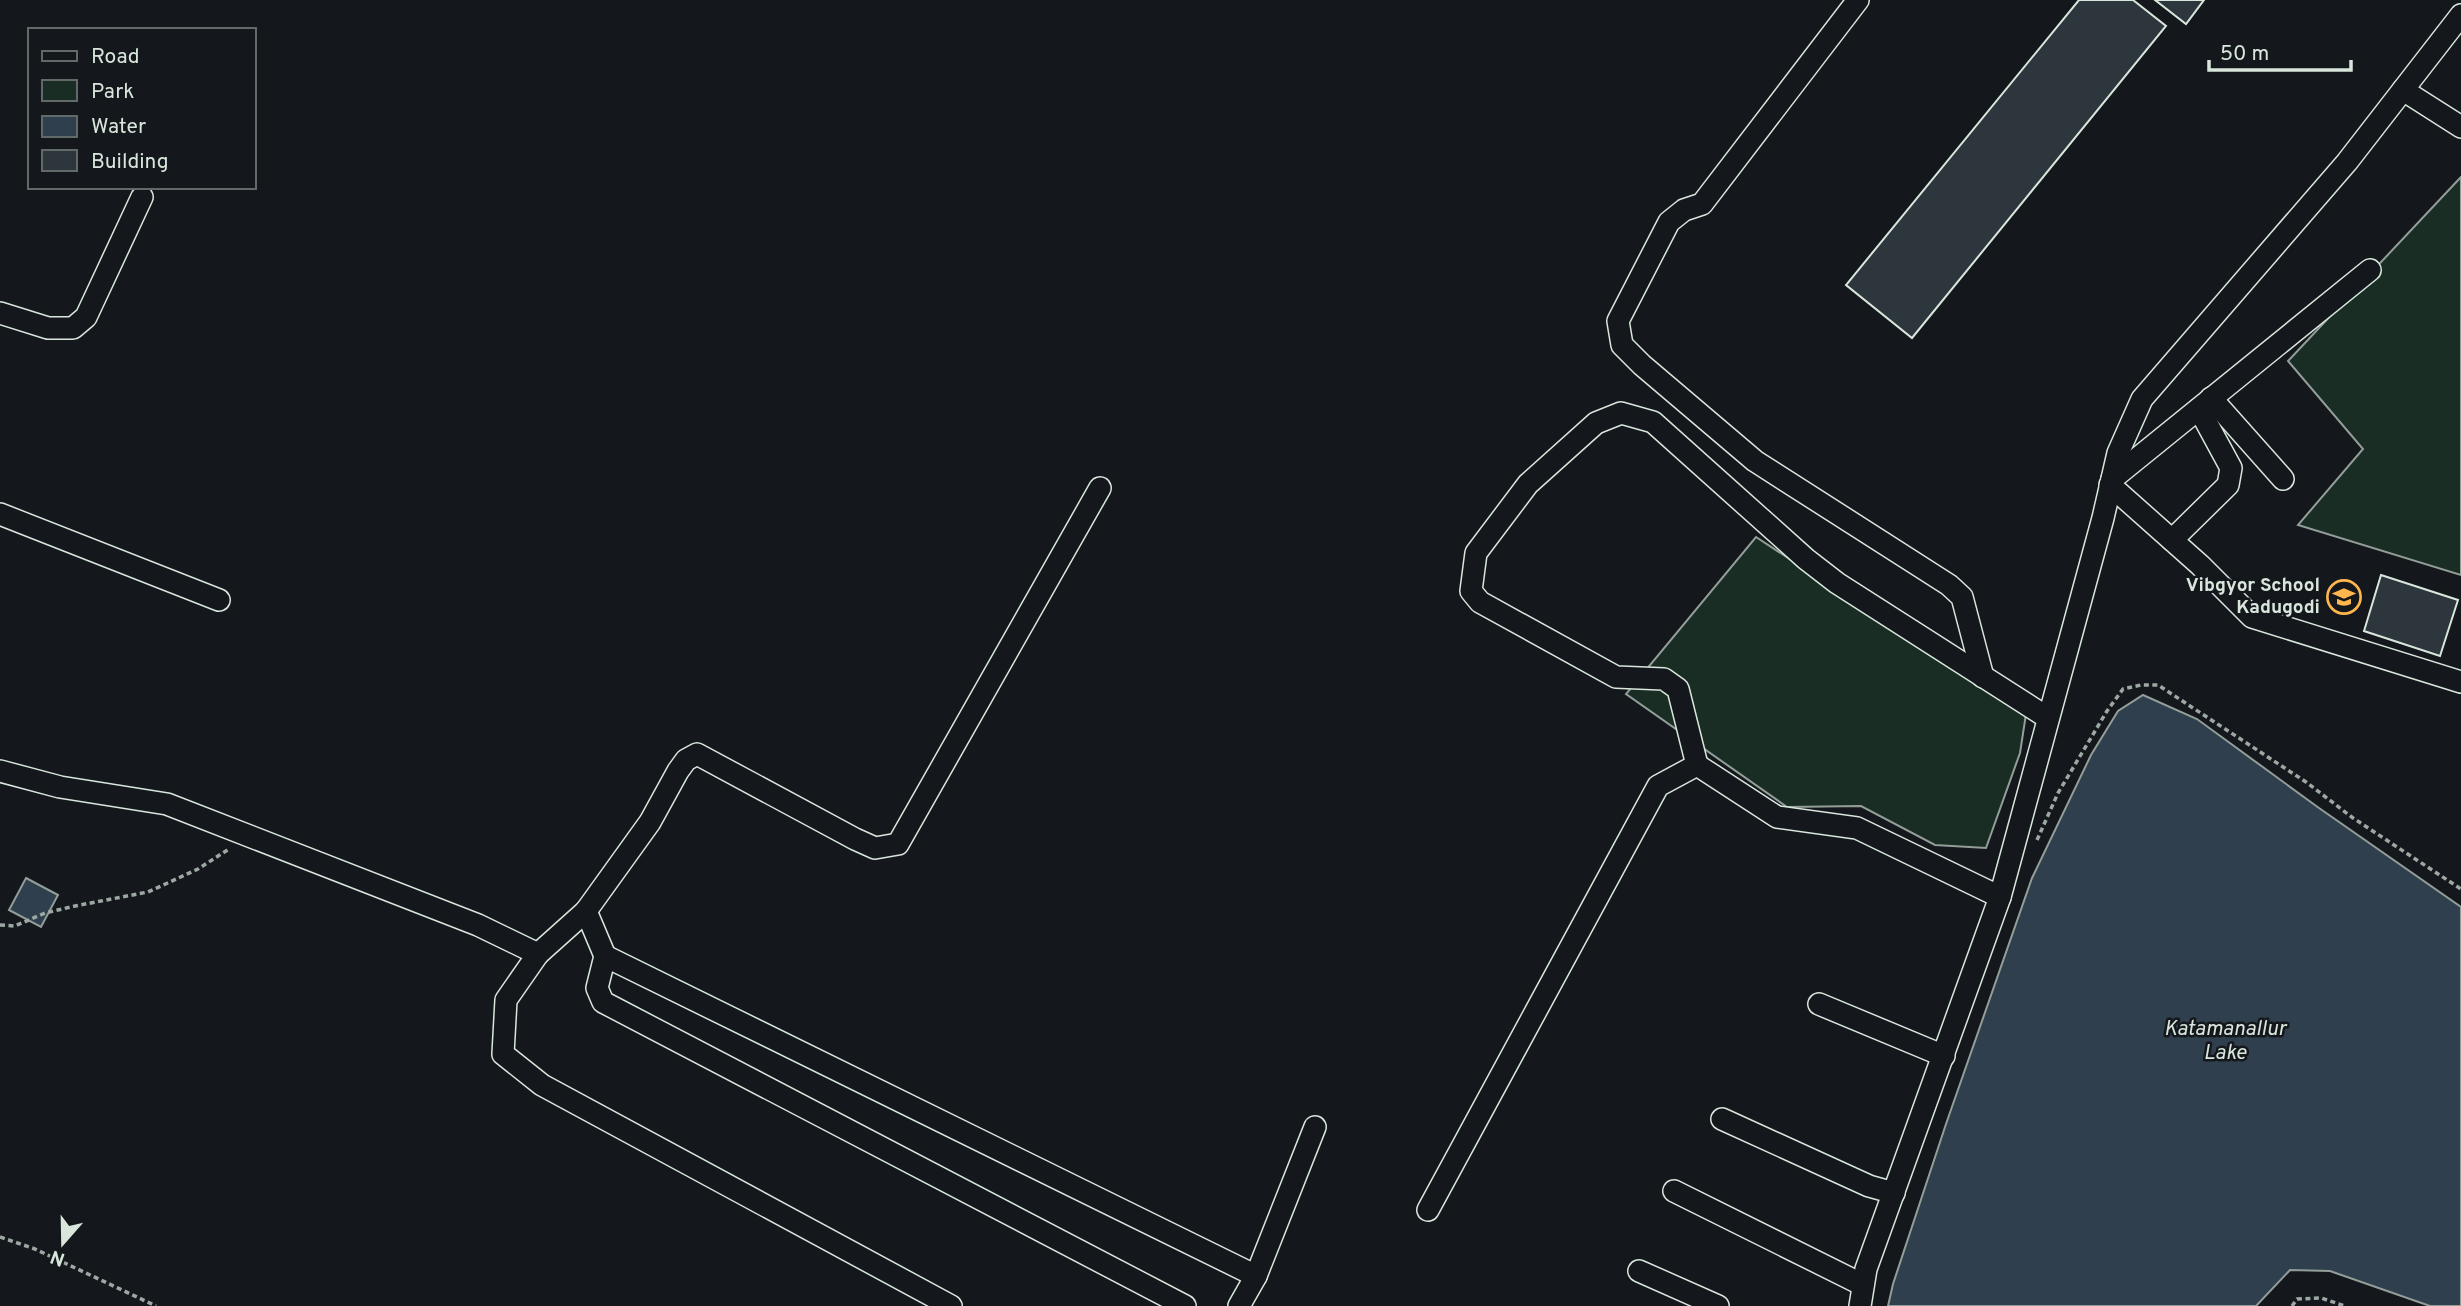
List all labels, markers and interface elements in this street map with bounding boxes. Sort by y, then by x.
legend [28,28,256,189]
scale bar [2209,28,2351,72]
text: 50 m [2220,41,2269,68]
text: Road [91,44,140,71]
text: Park [91,79,134,106]
text: Water [91,114,146,141]
text: Building [91,149,169,176]
place label: Vibgyor School Kadugodi [2186,574,2320,620]
school or university icon: Vibgyor School Kadugodi [2325,578,2363,616]
water label: Katamanallur Lake [2164,1016,2288,1067]
north arrow [28,1208,98,1278]
text: N [47,1243,68,1271]

